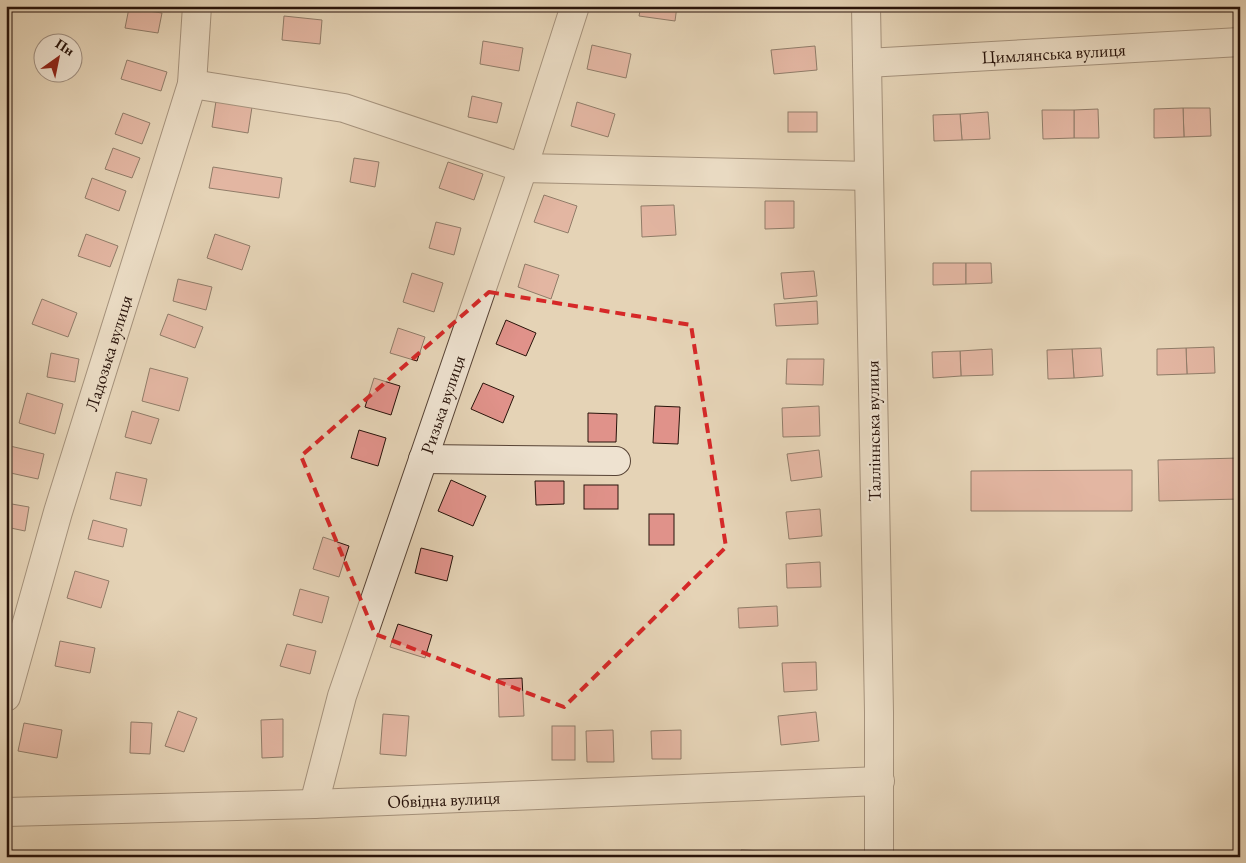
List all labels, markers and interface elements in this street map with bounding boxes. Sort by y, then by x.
north arrow [32,32,82,82]
text: Пн [52,34,78,60]
street label: Цимлянська вулиця [981,37,1126,68]
street label: Ладозька вулиця [79,292,137,414]
street label: Ризька вулиця [414,352,470,457]
street label: Талліннська вулиця [860,360,886,502]
street label: Обвідна вулиця [387,785,501,813]

